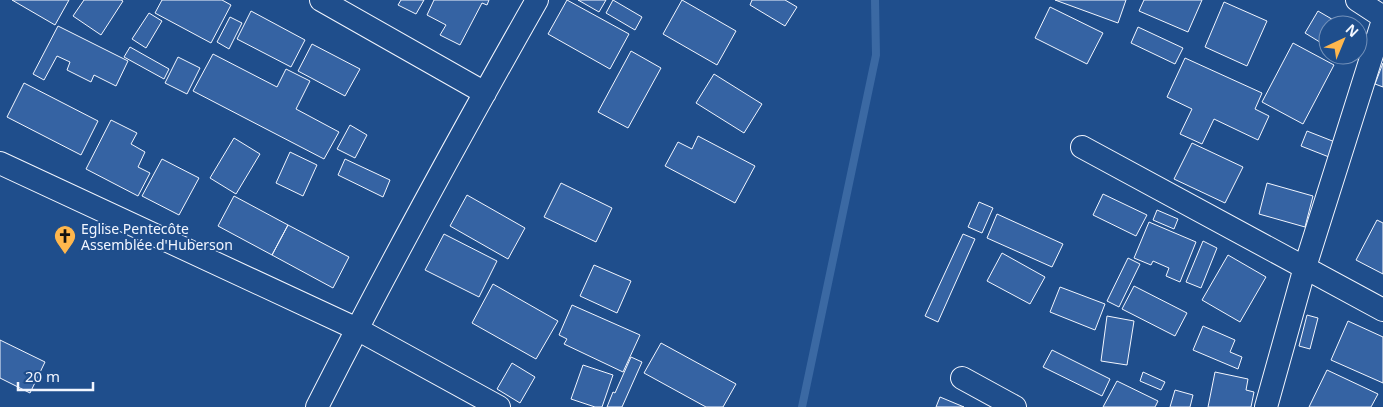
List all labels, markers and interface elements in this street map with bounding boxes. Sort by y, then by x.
north arrow [1318,15,1368,65]
text: N [1342,19,1363,41]
place label: Eglise Pentecôte Assemblée d'Huberson [81,219,233,254]
church icon: Eglise Pentecôte Assemblée d'Huberson [53,224,77,255]
scale bar [18,360,92,392]
text: 20 m [25,366,60,386]

